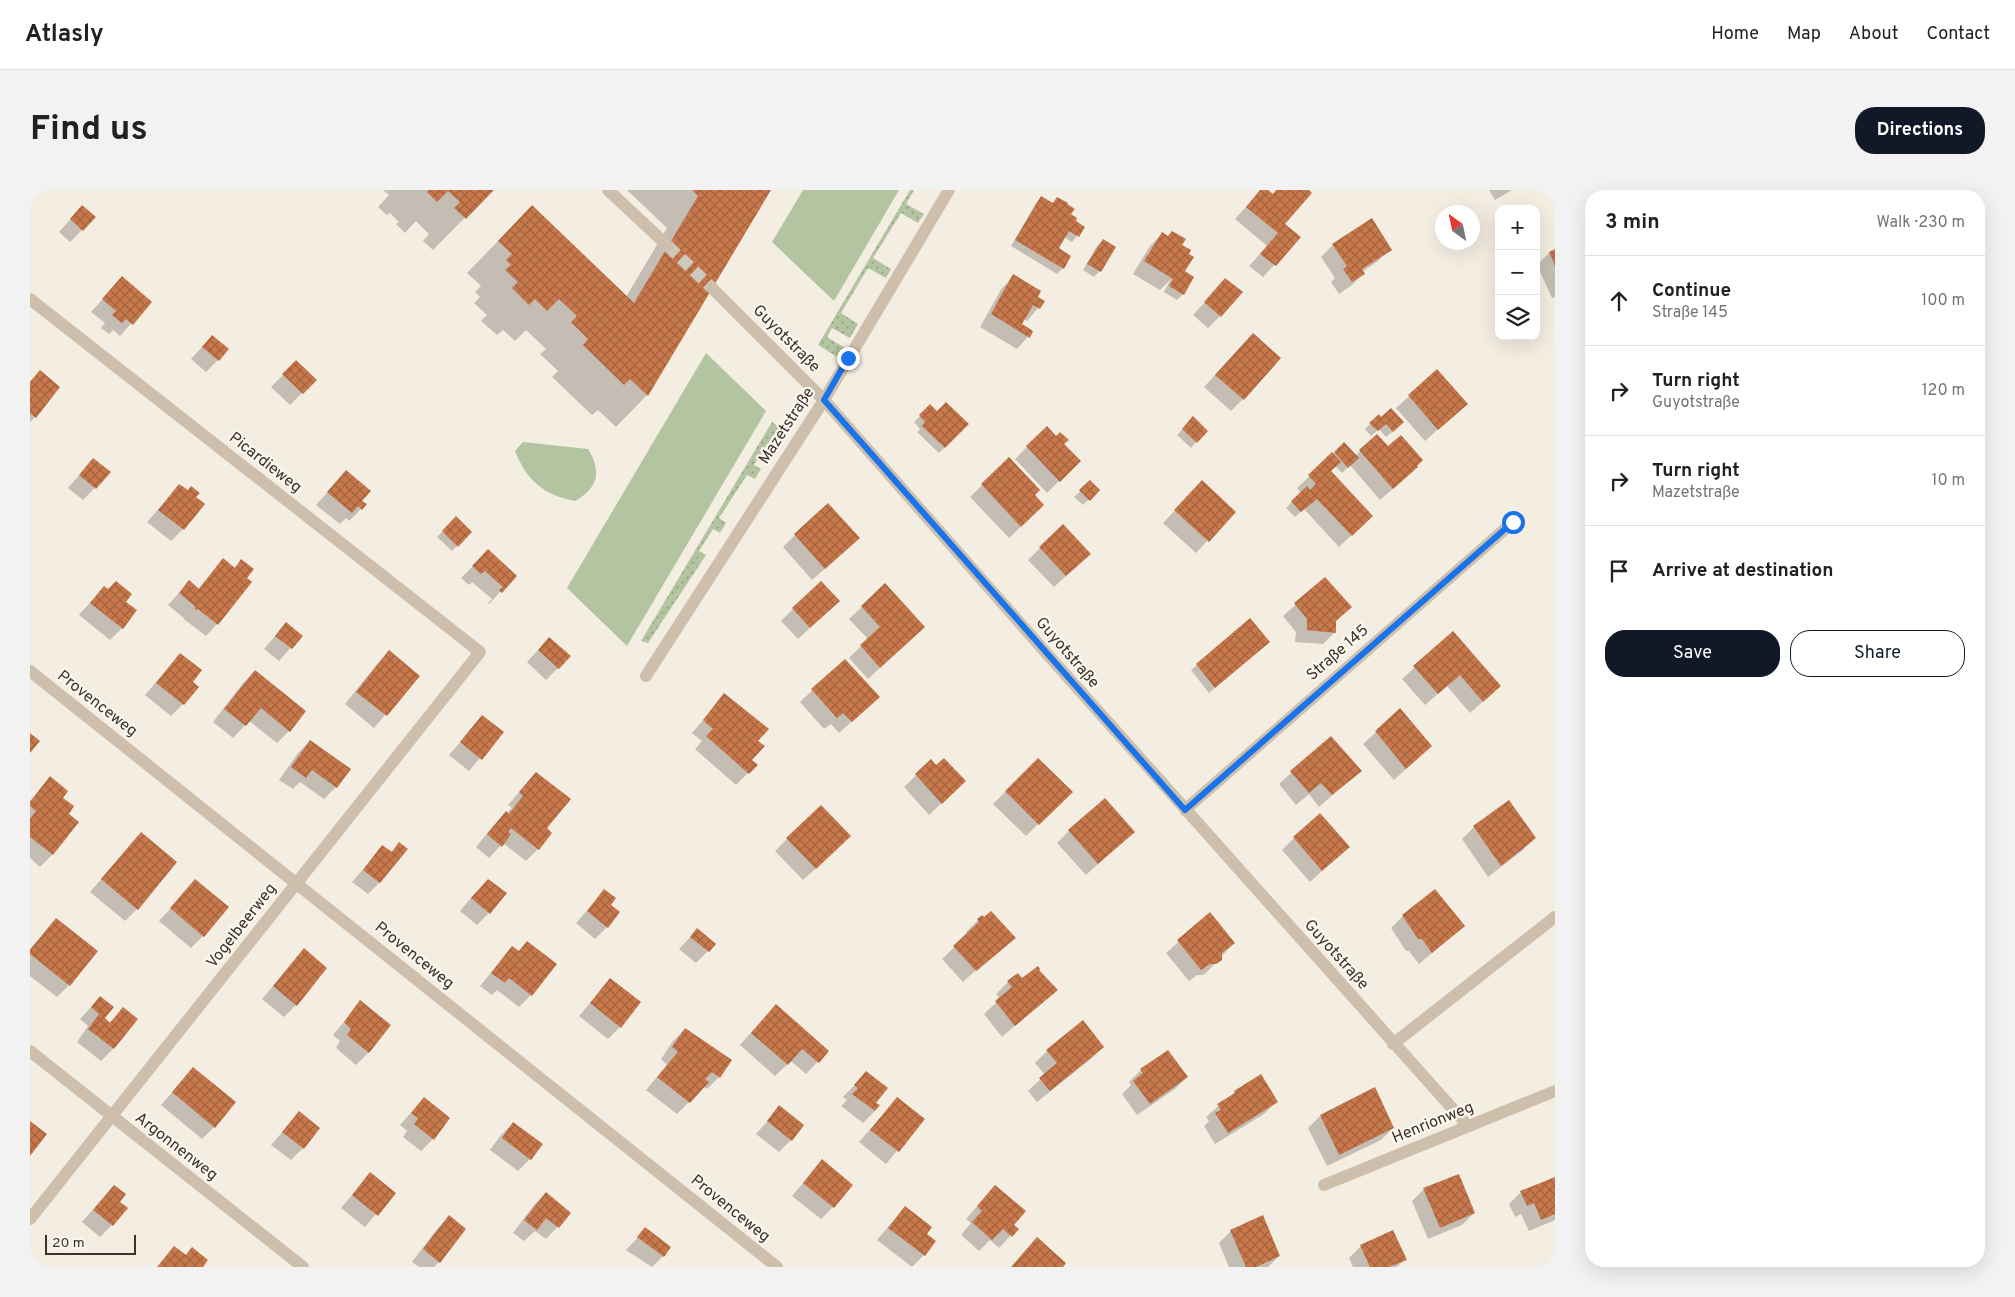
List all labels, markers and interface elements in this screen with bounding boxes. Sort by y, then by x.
text: Atlasly [25,20,104,50]
text: Home [1711,23,1759,46]
text: Map [1787,23,1821,46]
text: About [1849,23,1898,46]
text: Contact [1926,23,1990,46]
button: Directions [1855,107,1985,154]
text: Find us [30,108,148,152]
north arrow [1435,205,1480,250]
map controls [1495,205,1540,340]
button: + [1495,205,1540,250]
text: 3 min [1605,209,1660,236]
text: Walk · 230 m [1876,213,1965,233]
button: − [1495,250,1540,295]
text: Continue [1652,279,1731,303]
icon: ahead [1605,287,1633,315]
text: 100 m [1921,291,1965,311]
button: layers [1495,295,1540,340]
street label: Guyotstraße [748,301,824,377]
text: Straße 145 [1652,303,1728,323]
route end [837,347,860,370]
text: Turn right [1652,369,1740,393]
icon: right [1605,377,1633,405]
text: 120 m [1922,381,1965,401]
street label: Mazetstraße [755,384,819,468]
text: Guyotstraße [1652,393,1740,413]
street label: Picardieweg [225,428,305,498]
text: Turn right [1652,459,1740,483]
icon: right [1605,467,1633,495]
text: 10 m [1931,471,1965,491]
text: Mazetstraße [1652,483,1740,503]
route start [1502,511,1525,534]
icon: arrive [1605,557,1633,585]
text: Arrive at destination [1652,559,1833,583]
street label: Guyotstraße [1031,613,1103,693]
street label: Straße 145 [1303,621,1373,685]
button: Save [1605,630,1780,677]
button: Share [1790,630,1965,677]
street label: Provenceweg [53,666,141,742]
street label: Vogelbeerweg [203,880,281,972]
street label: Guyotstraße [1299,916,1373,994]
street label: Provenceweg [370,918,458,994]
street label: Henrionweg [1389,1098,1477,1148]
street label: Argonnenweg [131,1108,221,1186]
street label: Provenceweg [686,1171,774,1247]
scale bar [45,1232,136,1255]
text: 20 m [52,1235,85,1252]

